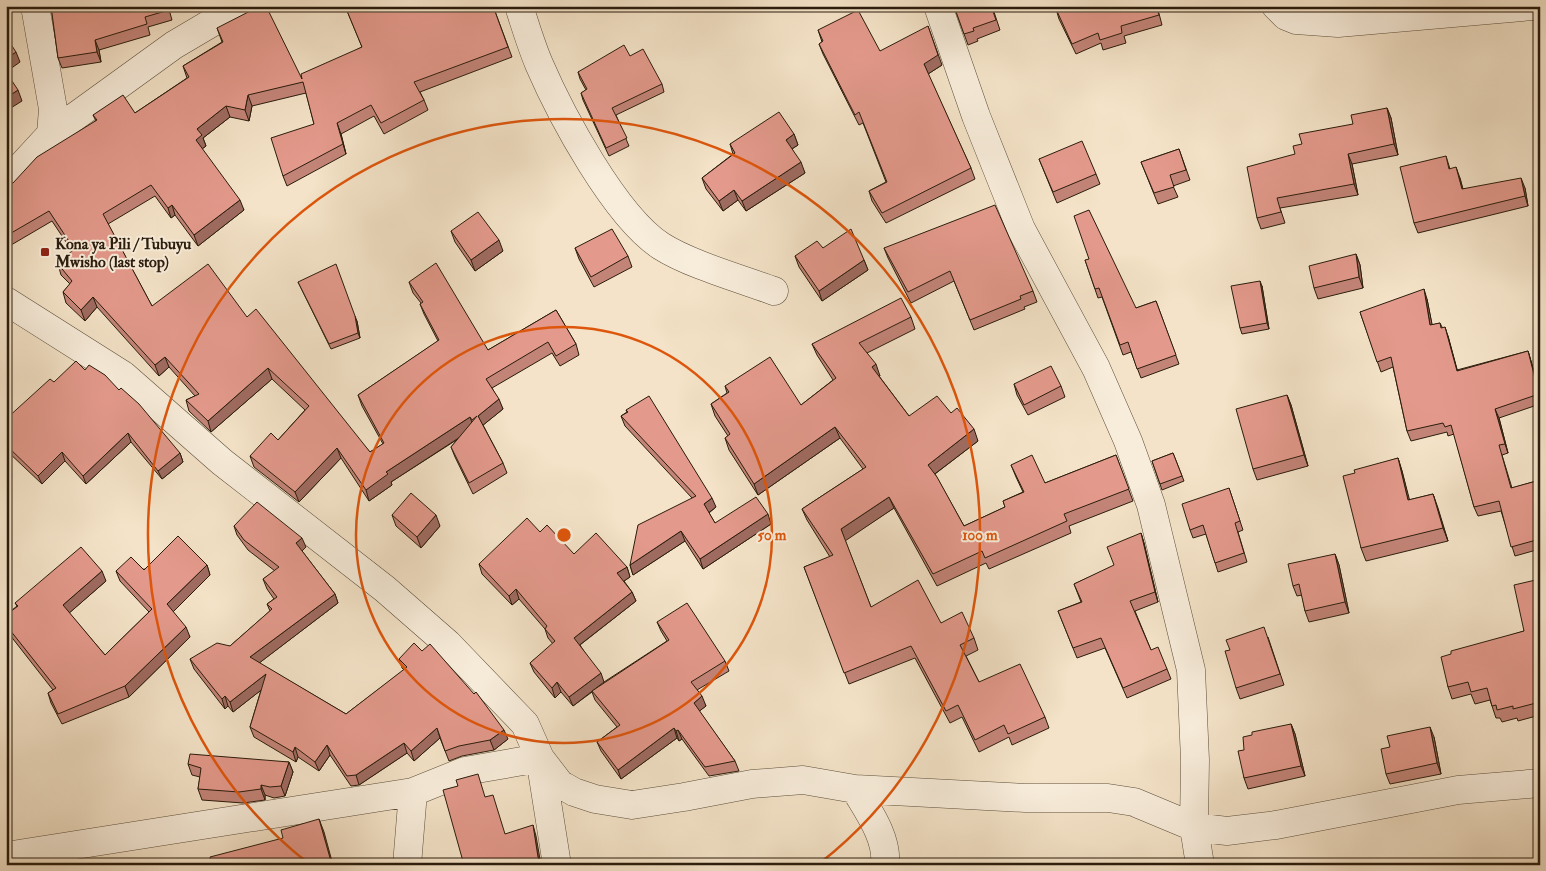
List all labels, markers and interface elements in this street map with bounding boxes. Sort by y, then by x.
place label: Kona ya Pili / Tubuyu Mwisho (last stop) [54,234,192,273]
marker: Kona ya Pili / Tubuyu Mwisho (last stop) [39,246,51,258]
centre of rings [555,526,573,544]
text: 50 m [758,526,787,545]
text: 100 m [962,526,998,545]

